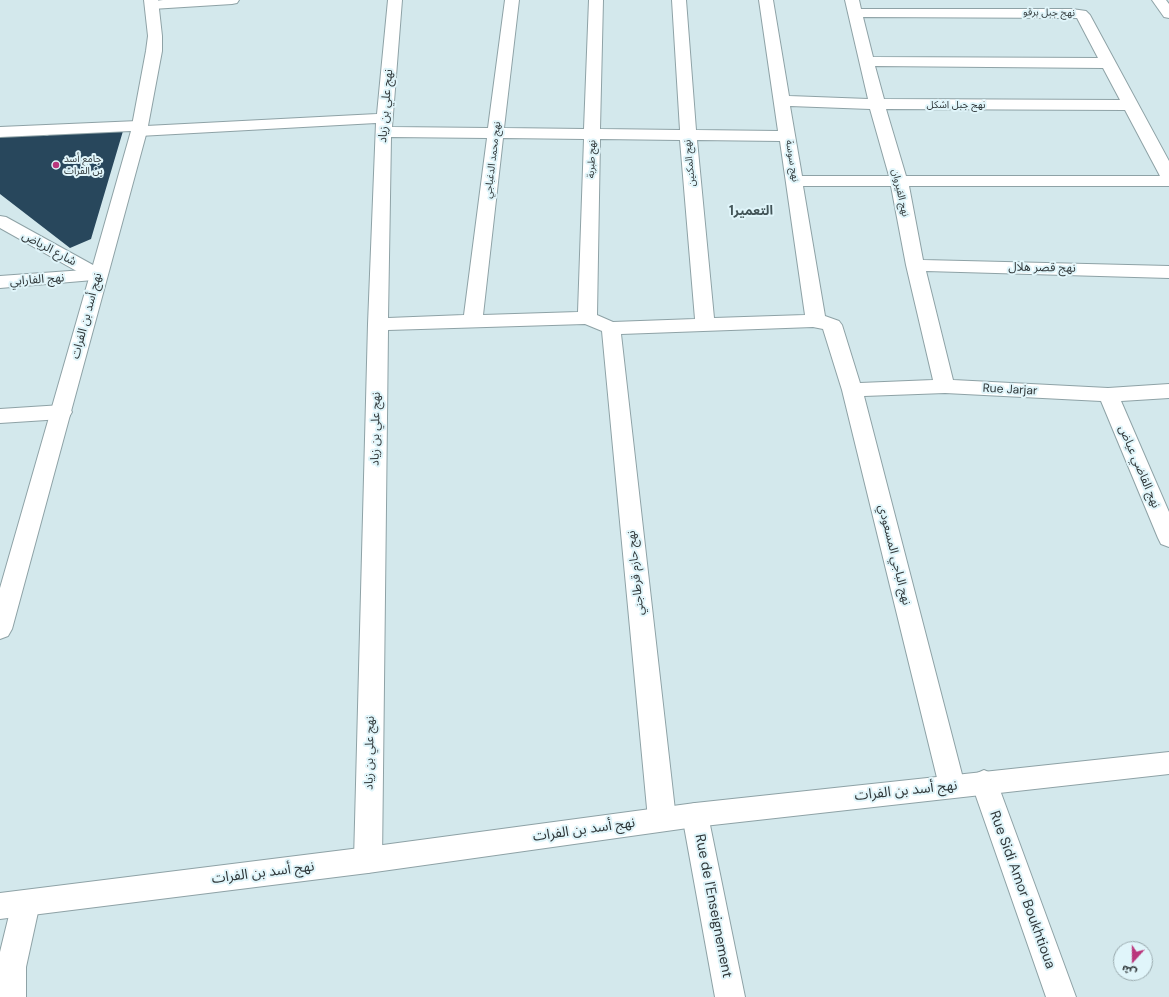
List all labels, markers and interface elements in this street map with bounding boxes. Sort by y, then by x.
street label: نهج جبل برقو [1023,7,1075,19]
street label: نهج علي بن زياد [376,69,396,143]
street label: نهج جبل اشكل [927,99,985,111]
street label: نهج محمد الدغباجي [482,121,504,199]
street label: نهج المكنين [682,139,698,187]
street label: نهج سوسة [783,139,801,183]
street label: نهج طبربة [585,140,599,178]
place label: جامع أسد بن الفرات [64,153,103,176]
marker: جامع أسد بن الفرات [51,160,61,170]
street label: نهج القيروان [889,168,911,218]
district label: التعمير1 [729,204,773,220]
street label: شارع الرياض [19,229,79,269]
street label: نهج قصر هلال [1008,260,1076,276]
street label: نهج الفارابي [9,271,65,289]
street label: نهج أسد بن الفرات [69,271,105,361]
street label: Rue Jarjar [982,381,1038,399]
street label: نهج علي بن زياد [368,392,384,466]
street label: نهج القاضي عياض [1115,424,1163,510]
street label: نهج الباجي المسعودي [875,503,913,607]
street label: نهج حازم قرطاجني [624,530,648,616]
street label: نهج علي بن زياد [362,716,378,790]
street label: نهج أسد بن الفرات [854,777,958,805]
street label: Rue Sidi Amor Boukhtioua [986,809,1058,971]
street label: نهج أسد بن الفرات [532,815,636,845]
street label: Rue de l'Enseignement [691,833,735,979]
street label: نهج أسد بن الفرات [211,858,315,888]
north arrow [1113,941,1153,981]
text: ش [1120,962,1139,981]

